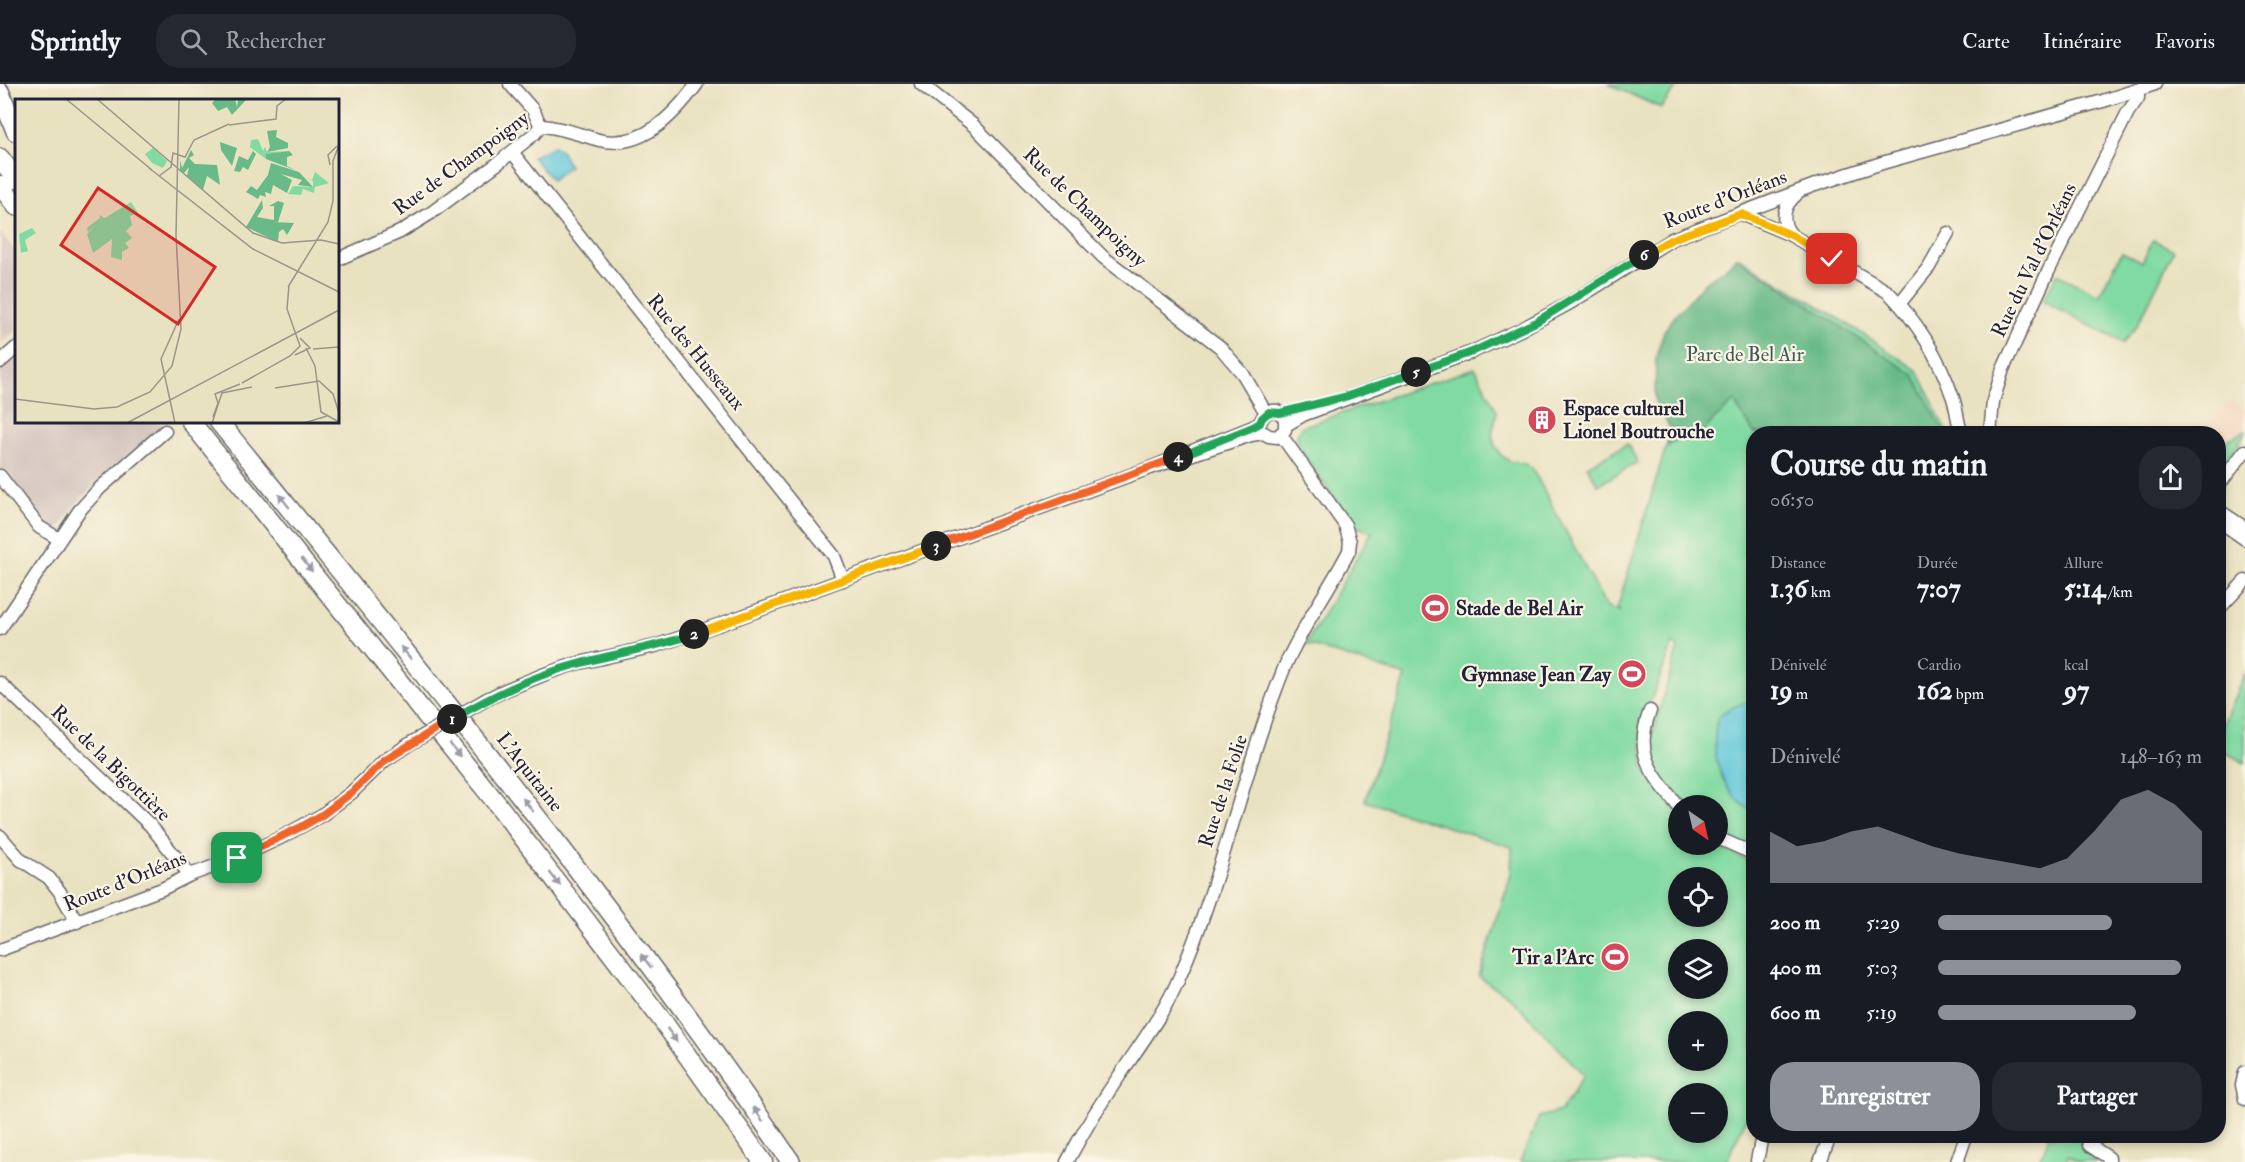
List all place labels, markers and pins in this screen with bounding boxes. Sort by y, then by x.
pin [1806,233,1857,284]
pin: 6 [1629,240,1659,270]
pin: 5 [1401,357,1431,387]
place label: Espace culturel Lionel Boutrouche [1563,396,1715,444]
building icon: Espace culturel Lionel Boutrouche [1526,404,1558,436]
pin: 4 [1163,442,1193,472]
pin: 3 [921,531,951,561]
sports icon: Stade de Bel Air [1419,592,1451,624]
place label: Stade de Bel Air [1456,596,1583,621]
pin: 2 [679,619,709,649]
sports icon: Gymnase Jean Zay [1616,658,1648,690]
place label: Gymnase Jean Zay [1461,662,1612,688]
pin: 1 [437,704,467,734]
pin [211,832,262,883]
sports icon: Tir a l'Arc [1599,941,1631,973]
place label: Tir a l'Arc [1511,945,1595,970]

